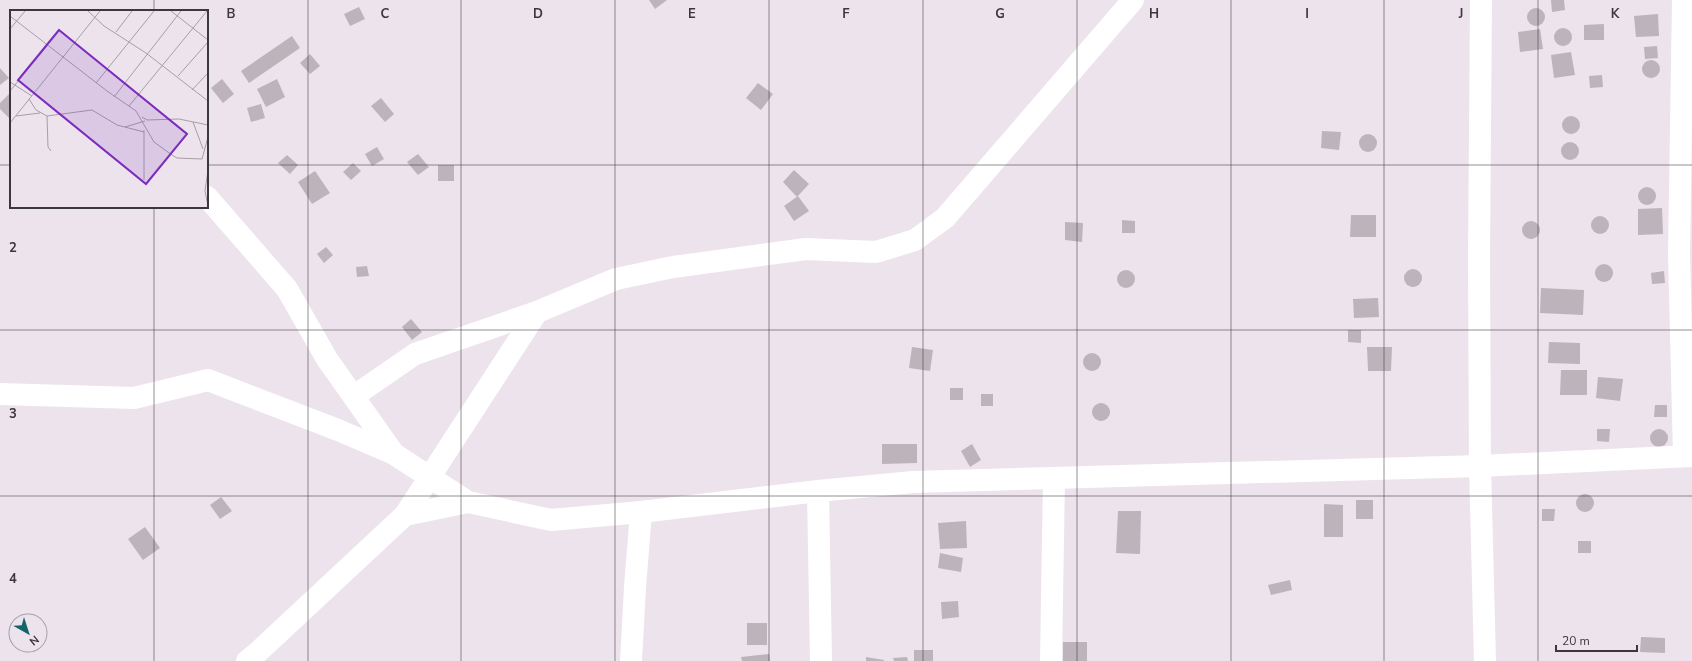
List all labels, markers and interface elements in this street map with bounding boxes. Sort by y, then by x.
text: B [227,5,236,23]
text: C [381,5,390,23]
text: D [533,5,543,23]
text: E [688,5,696,23]
text: F [842,5,850,23]
text: G [995,5,1005,23]
text: H [1149,5,1159,23]
text: I [1305,5,1309,23]
text: J [1458,5,1463,23]
text: K [1611,5,1620,23]
inset map [10,10,208,208]
text: 2 [9,239,17,257]
text: 3 [9,405,17,423]
text: 4 [9,570,17,588]
north arrow [8,613,48,653]
scale bar [1556,627,1637,653]
text: N [26,632,42,649]
text: 20 m [1562,633,1590,649]

